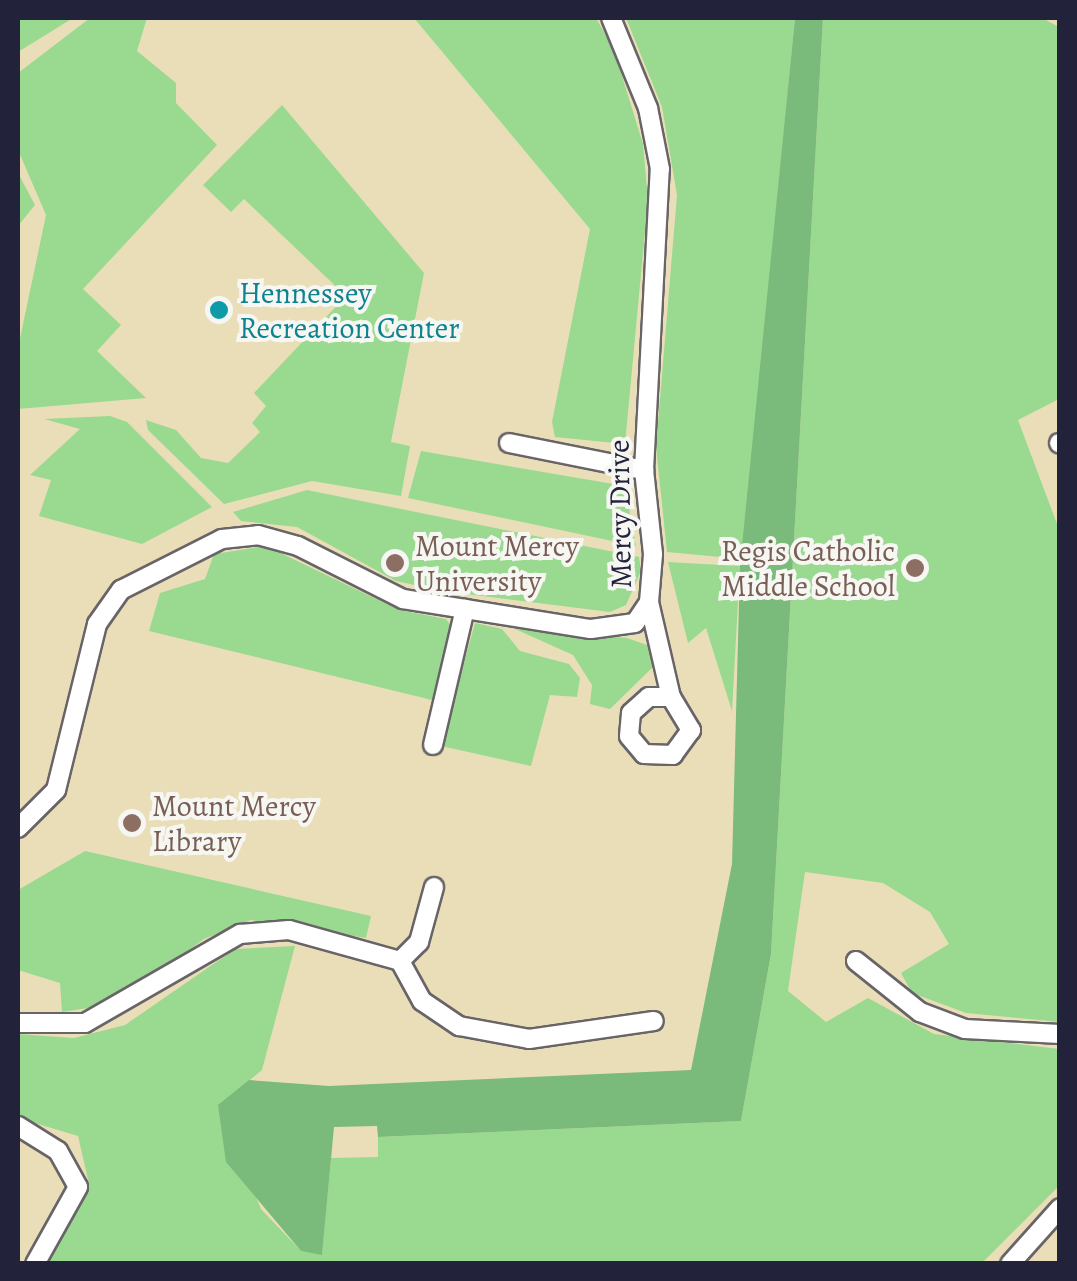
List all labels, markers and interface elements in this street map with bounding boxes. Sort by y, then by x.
place label: Hennessey Recreation Center [239,275,460,346]
marker: Hennessey Recreation Center [208,299,230,321]
street label: Mercy Drive [601,439,639,589]
place label: Mount Mercy University [415,528,579,598]
place label: Regis Catholic Middle School [721,533,895,604]
marker: Mount Mercy University [384,552,406,574]
marker: Regis Catholic Middle School [904,557,926,579]
place label: Mount Mercy Library [152,788,316,858]
marker: Mount Mercy Library [121,812,143,834]

